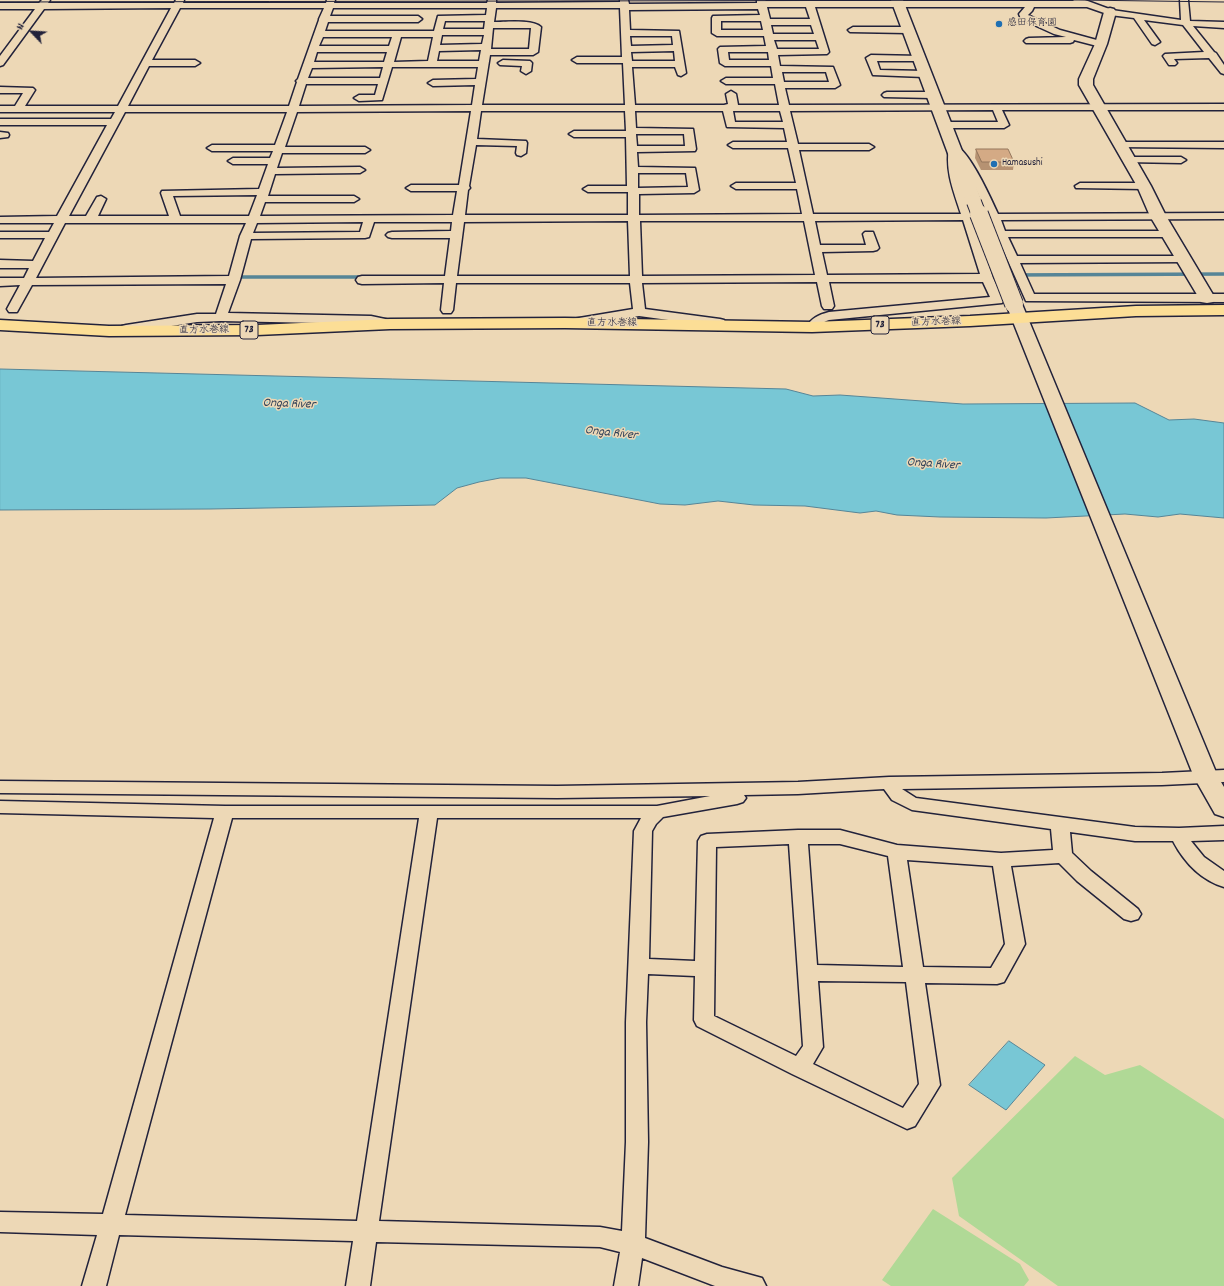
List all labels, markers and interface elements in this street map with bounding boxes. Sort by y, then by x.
north arrow [12,12,52,52]
place label: 感田保育園 [1007,18,1057,30]
marker: 感田保育園 [994,19,1004,29]
text: N [13,21,30,33]
place label: Hamasushi [1002,158,1043,170]
marker: Hamasushi [989,159,999,169]
road number: 73 [871,316,889,334]
street label: 直方水巻線 [911,316,961,330]
street label: 直方水巻線 [587,318,637,330]
road number: 73 [240,321,258,339]
street label: 直方水巻線 [179,325,229,337]
water label: Onga River [262,396,316,414]
water label: Onga River [584,423,638,445]
water label: Onga River [906,455,960,475]

